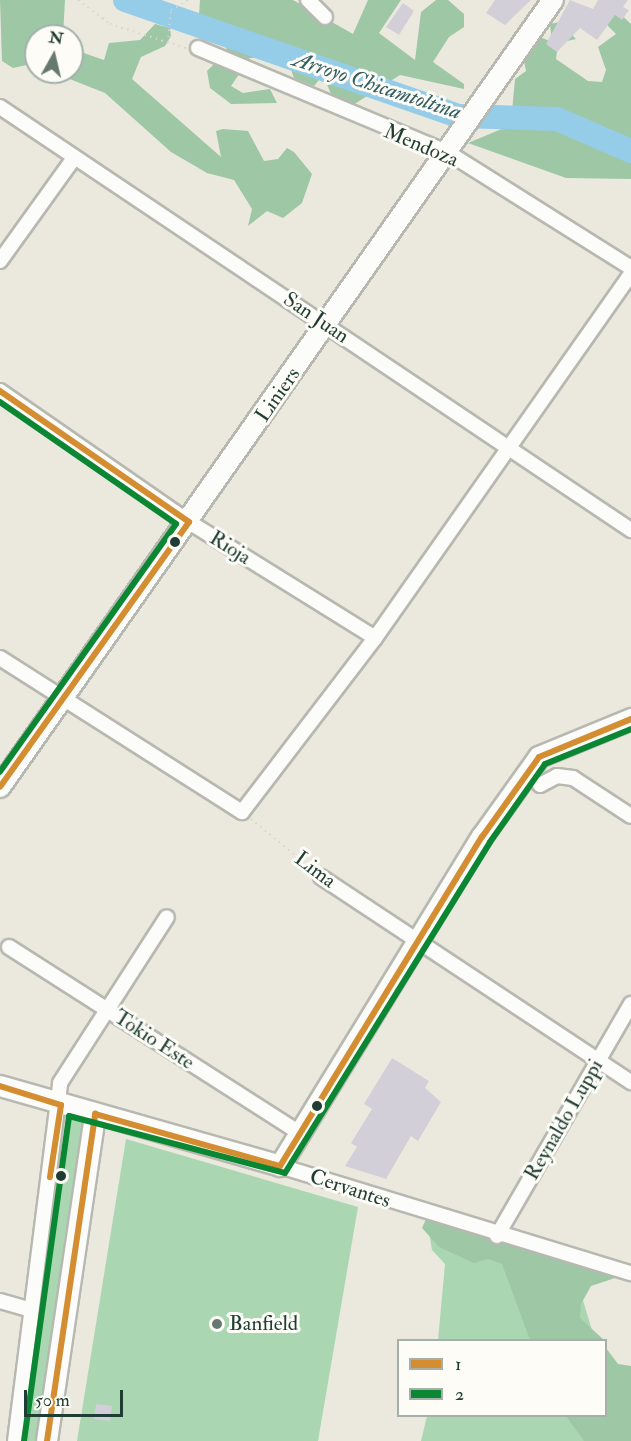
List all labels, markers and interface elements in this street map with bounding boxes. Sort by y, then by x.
north arrow [24,24,84,84]
text: N [48,27,65,49]
water label: Arroyo Chicamtoltina [290,46,464,126]
street label: Mendoza [380,119,462,173]
street label: San Juan [278,287,354,349]
street label: Liniers [250,363,306,427]
street label: Rioja [205,526,255,570]
unlabelled marker [169,536,181,548]
street label: Lima [289,846,341,894]
street label: Tokio Este [109,1005,199,1075]
street label: Reynaldo Luppi [519,1055,609,1185]
unlabelled marker [311,1100,323,1112]
street label: Cervantes [307,1164,393,1214]
unlabelled marker [55,1170,67,1182]
place label: Banfield [229,1311,298,1337]
marker: Banfield [210,1317,224,1331]
legend [397,1339,607,1417]
text: 1 [455,1353,461,1376]
scale bar [27,1378,126,1416]
text: 2 [455,1383,464,1406]
text: 50 m [35,1389,70,1412]

